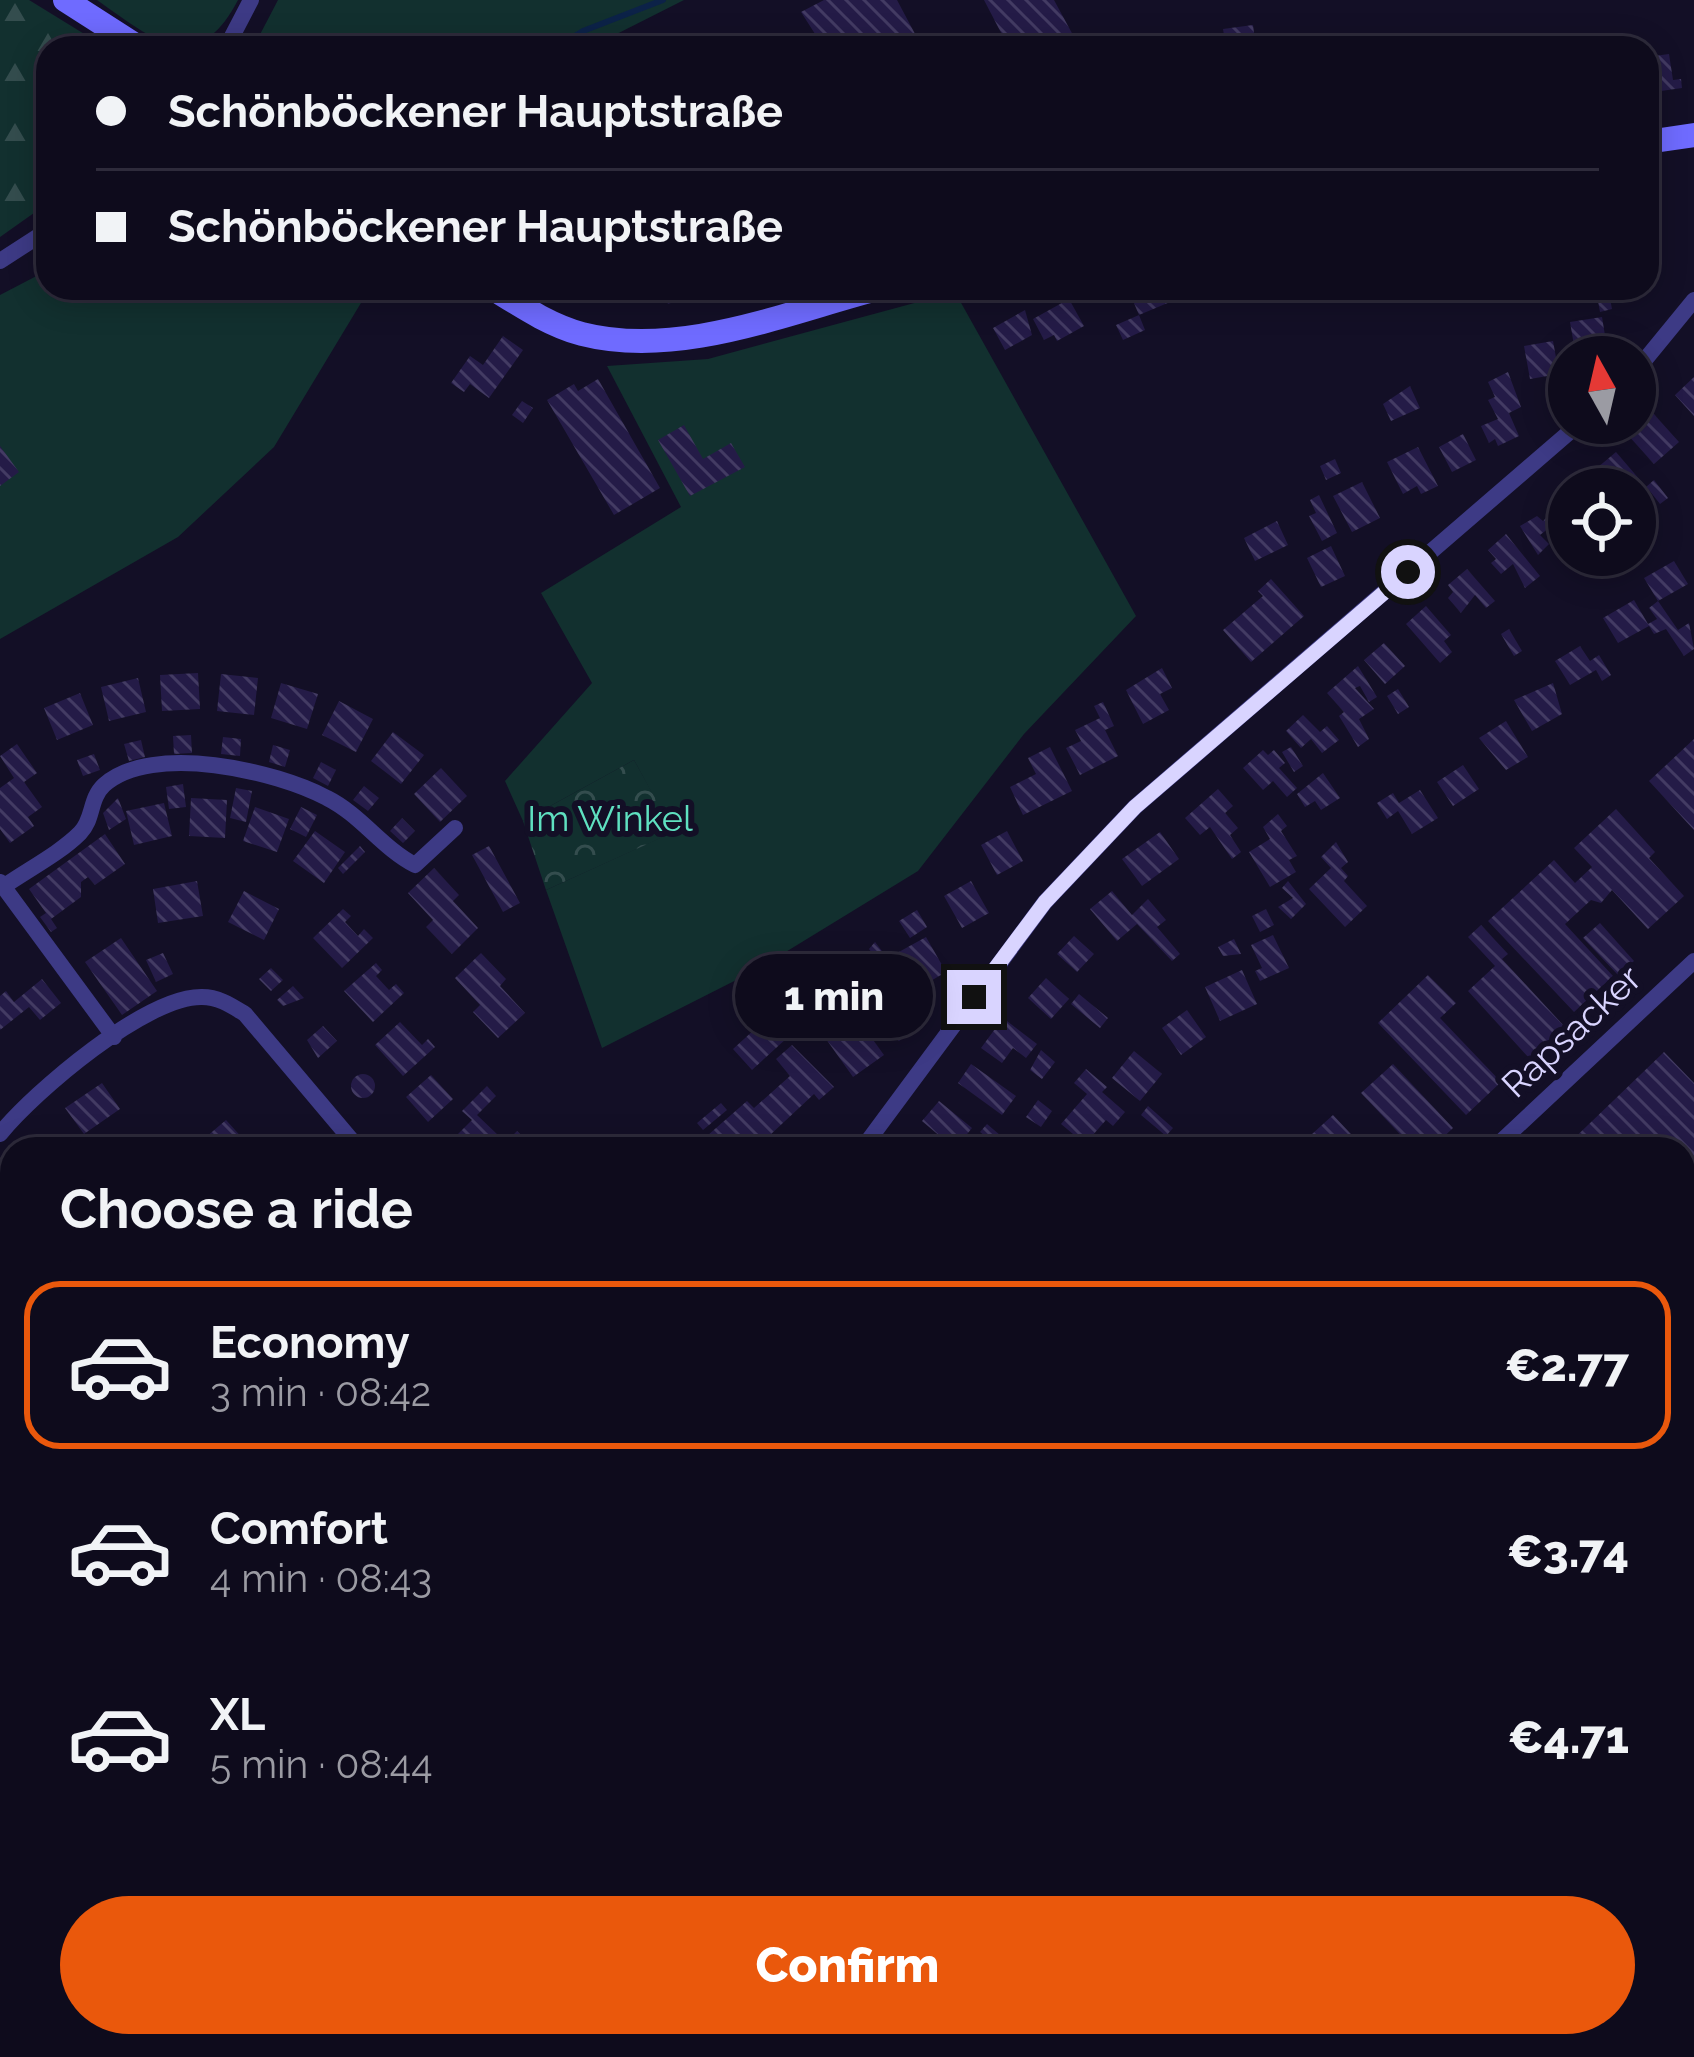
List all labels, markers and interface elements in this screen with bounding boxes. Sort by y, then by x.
text: Schönböckener Hauptstraße [168,85,783,138]
text: Schönböckener Hauptstraße [168,200,783,253]
north arrow [1548,336,1656,444]
map controls [1548,336,1656,576]
button: locate [1548,468,1656,576]
route start [1381,545,1435,599]
park label: Im Winkel [527,797,693,839]
callout: 1 min [734,955,932,1039]
street label: Rapsacker [1493,956,1649,1106]
route end [947,970,1001,1024]
text: 1 min [784,973,884,1019]
text: Choose a ride [60,1177,413,1241]
icon: car [66,1311,174,1419]
text: Economy [210,1316,410,1369]
text: €2.77 [1505,1339,1629,1392]
text: 3 min · 08:42 [210,1369,431,1415]
icon: car [66,1497,174,1605]
text: Comfort [210,1502,388,1555]
text: €3.74 [1507,1525,1629,1578]
text: 4 min · 08:43 [210,1555,432,1601]
icon: car [66,1683,174,1791]
text: XL [210,1688,265,1741]
text: €4.71 [1508,1711,1629,1764]
text: 5 min · 08:44 [210,1741,432,1787]
button: Confirm [60,1896,1635,2034]

